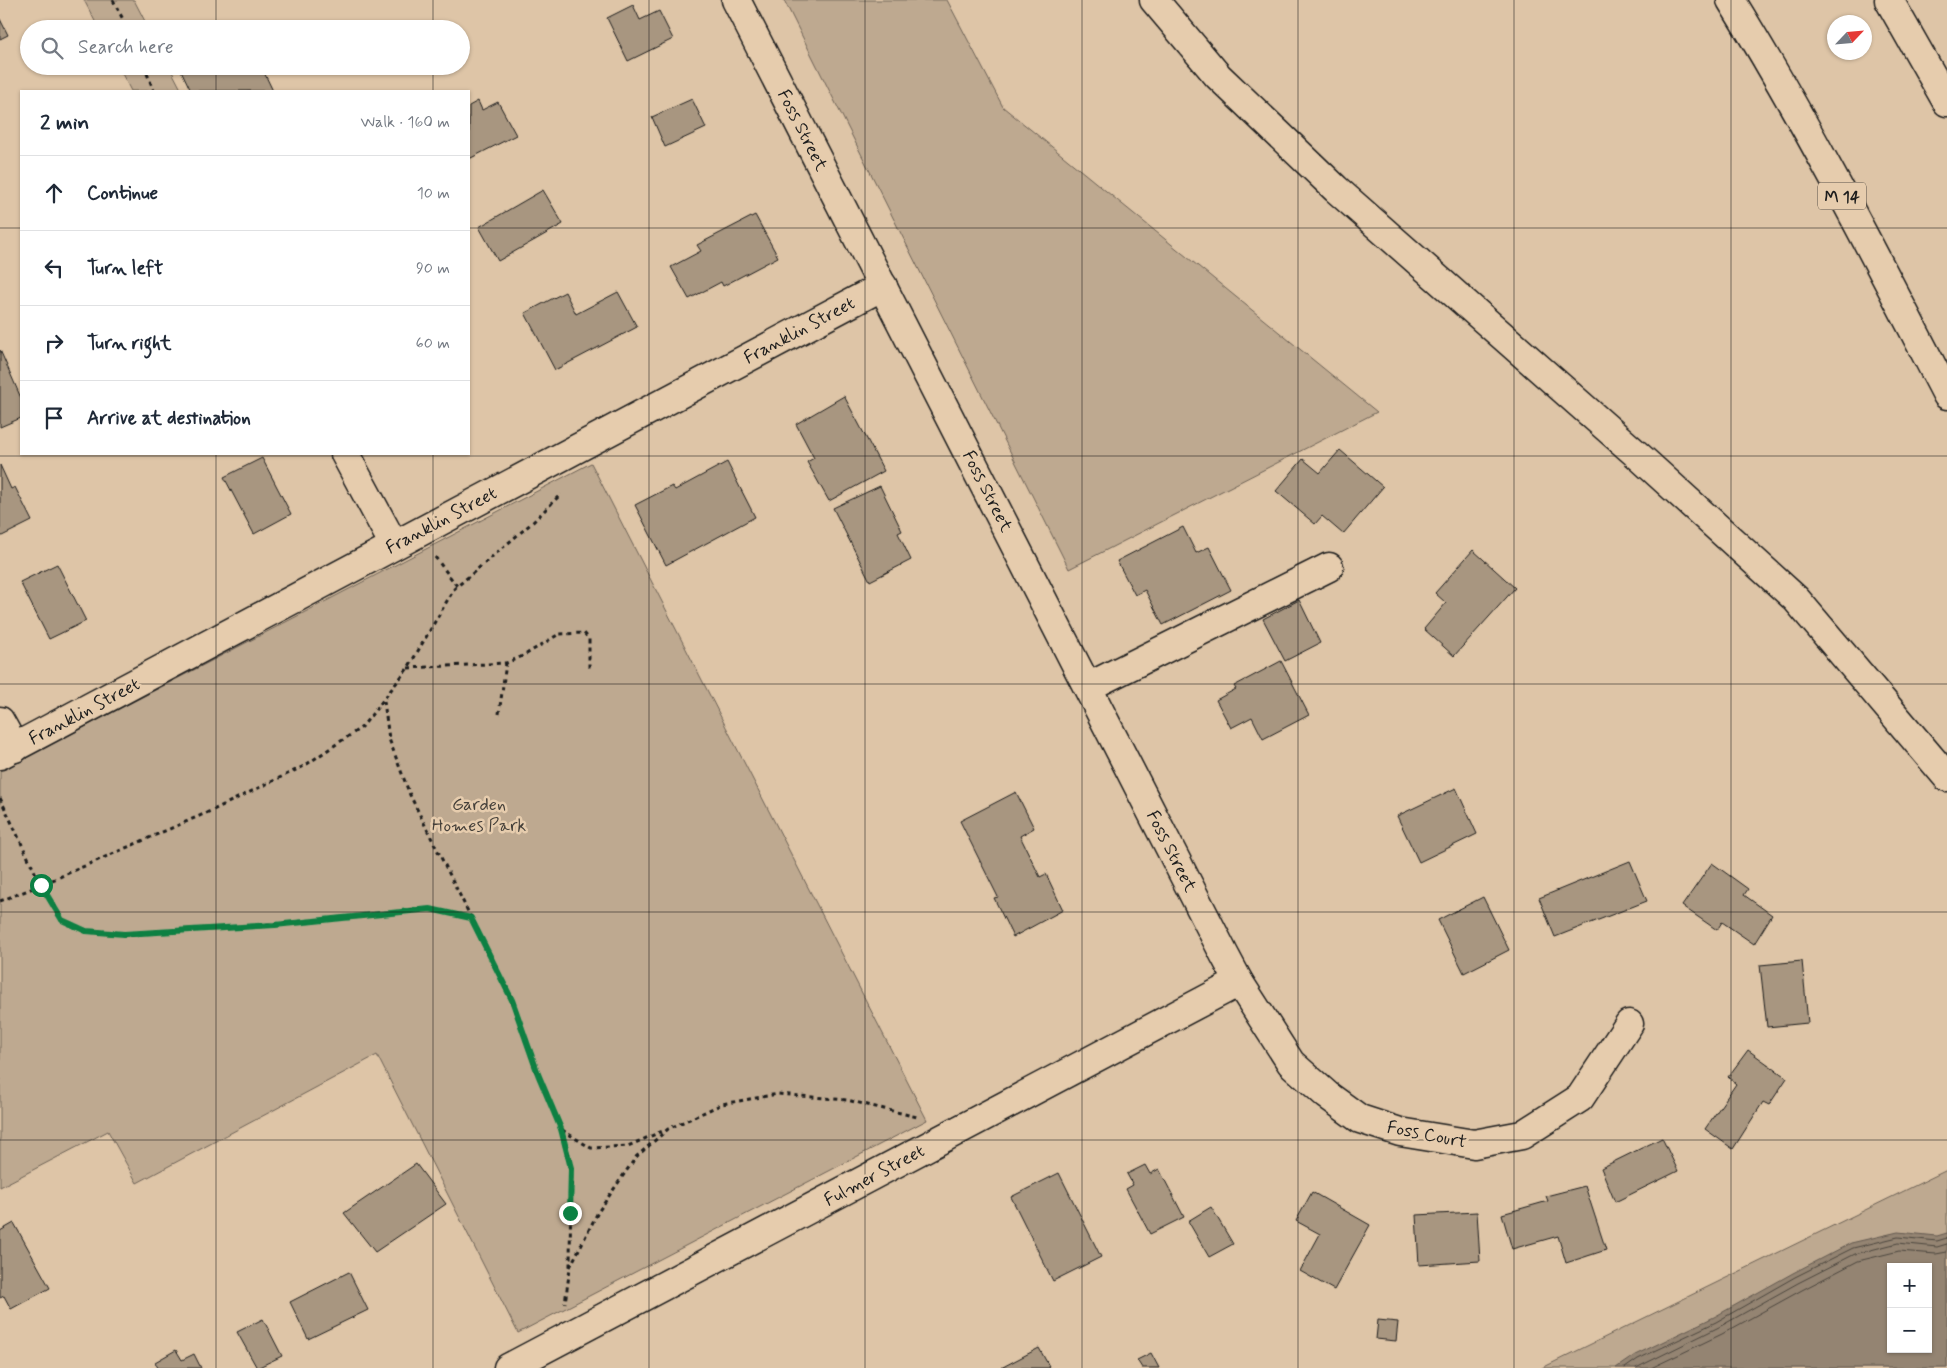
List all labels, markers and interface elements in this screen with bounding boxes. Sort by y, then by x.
north arrow [1827,15,1872,60]
search box [20,20,470,75]
icon: search [38,34,66,62]
text: Search here [78,35,174,60]
street label: Foss Street [771,85,833,176]
text: 2 min [40,109,89,137]
text: Walk · 160 m [360,112,450,133]
icon: ahead [40,179,68,207]
text: Continue [87,181,158,206]
road number: M 14 [1818,182,1866,210]
text: 10 m [417,183,450,204]
icon: left [40,254,68,282]
text: Turn left [87,256,163,281]
text: 90 m [416,258,450,279]
street label: Franklin Street [740,291,860,370]
icon: right [40,329,68,357]
text: Turn right [87,331,171,356]
text: 60 m [416,333,450,354]
icon: arrive [40,404,68,432]
text: Arrive at destination [87,406,251,431]
street label: Foss Street [956,446,1018,537]
street label: Franklin Street [382,481,502,560]
street label: Franklin Street [25,672,145,751]
park label: Garden Homes Park [432,793,526,838]
street label: Foss Street [1140,806,1202,897]
route start [30,874,53,897]
street label: Foss Court [1385,1116,1469,1154]
street label: Fulmer Street [820,1139,929,1212]
route end [559,1202,582,1225]
map controls [1887,1263,1932,1353]
button: + [1887,1263,1932,1308]
button: − [1887,1308,1932,1353]

